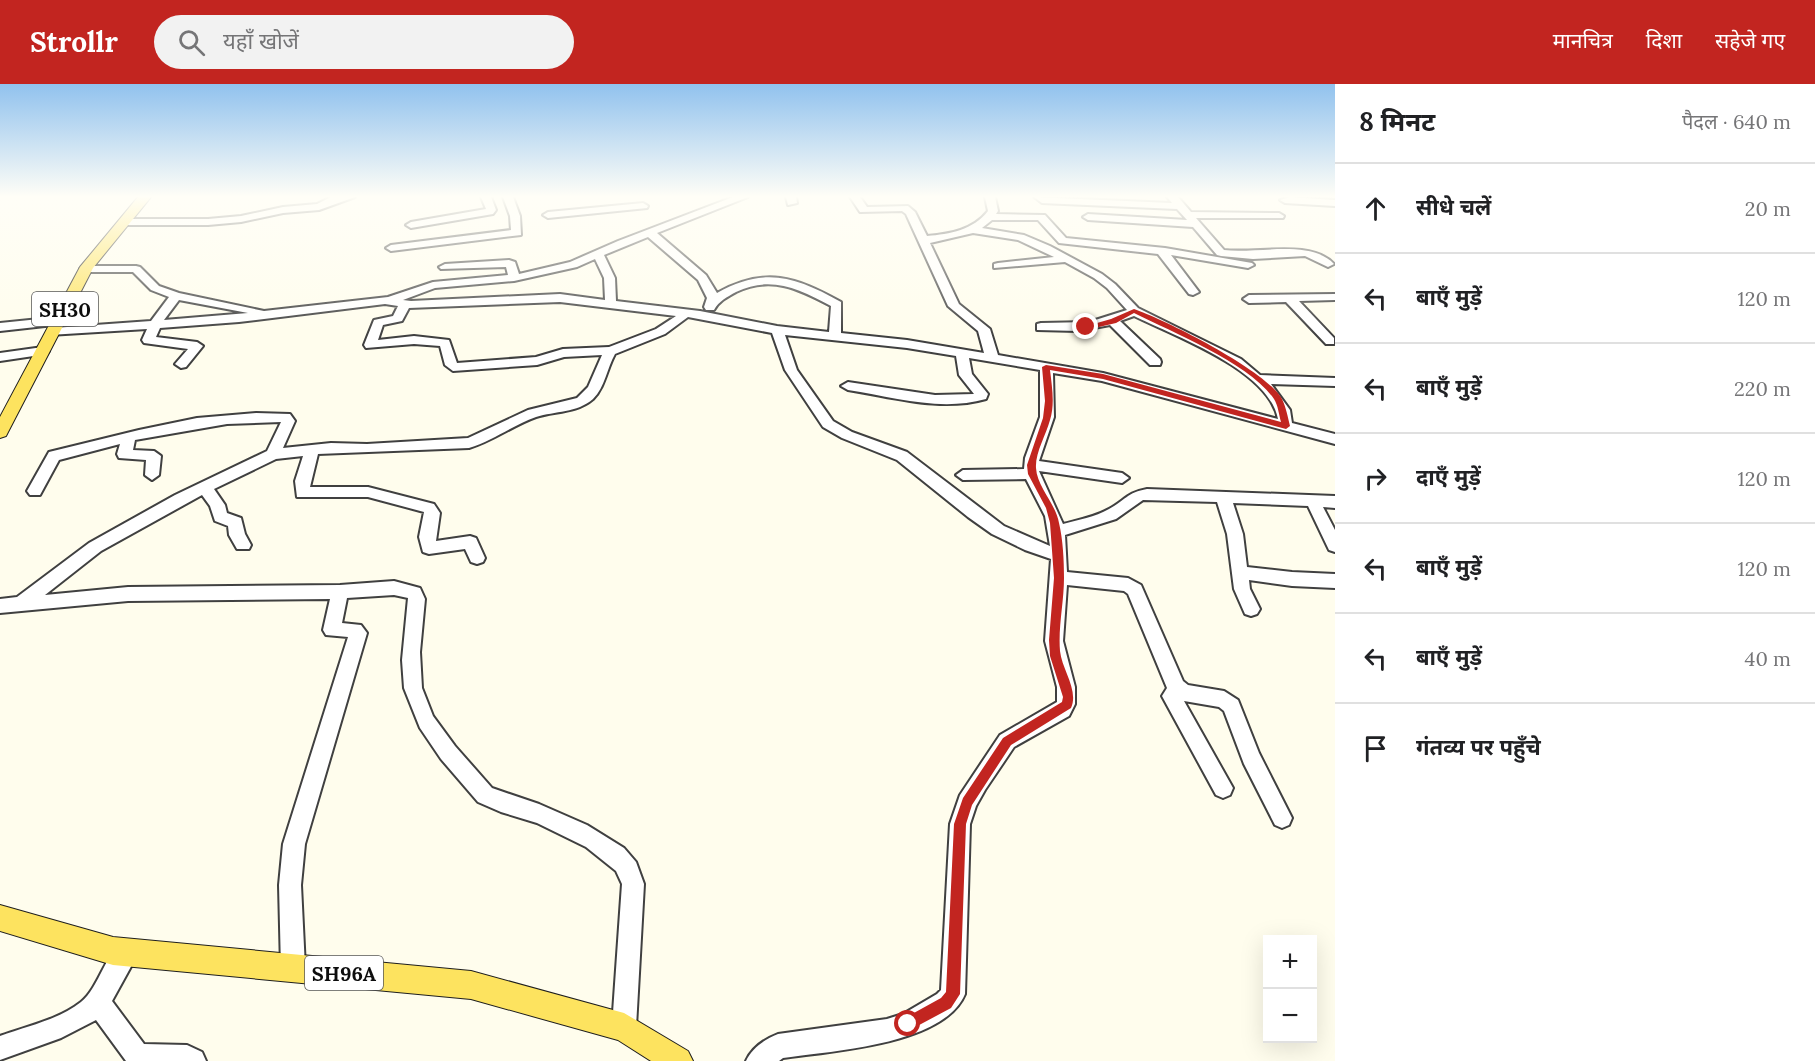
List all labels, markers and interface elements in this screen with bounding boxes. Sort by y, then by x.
search box [154,15,574,69]
text: Strollr [30,24,118,60]
icon: search [175,26,208,59]
text: यहाँ खोजें [223,27,299,55]
text: मानचित्र [1553,27,1613,54]
text: दिशा [1646,27,1682,54]
text: सहेजे गए [1715,27,1785,54]
text: 8 मिनट [1359,105,1435,138]
text: पैदल · 640 m [1682,109,1791,134]
icon: ahead [1359,192,1392,225]
text: सीधे चलें [1416,193,1491,221]
text: 20 m [1745,196,1791,221]
icon: left [1359,282,1392,315]
text: बाएँ मुड़ें [1416,283,1482,311]
text: 120 m [1737,286,1791,311]
road number: SH30 [32,292,98,326]
route end [1072,313,1098,339]
icon: left [1359,372,1392,405]
text: बाएँ मुड़ें [1416,373,1482,401]
text: 220 m [1734,376,1791,401]
icon: right [1359,462,1392,495]
text: दाएँ मुड़ें [1416,463,1481,491]
text: 120 m [1737,466,1791,491]
icon: left [1359,552,1392,585]
text: बाएँ मुड़ें [1416,553,1482,581]
text: 120 m [1737,556,1791,581]
icon: left [1359,642,1392,675]
text: बाएँ मुड़ें [1416,643,1482,671]
text: 40 m [1745,646,1791,671]
icon: arrive [1359,732,1392,765]
text: गंतव्य पर पहुँचे [1416,733,1541,761]
map controls [1263,935,1317,1043]
button: + [1263,935,1317,989]
road number: SH96A [305,956,383,990]
button: − [1263,989,1317,1043]
route start [894,1010,920,1036]

